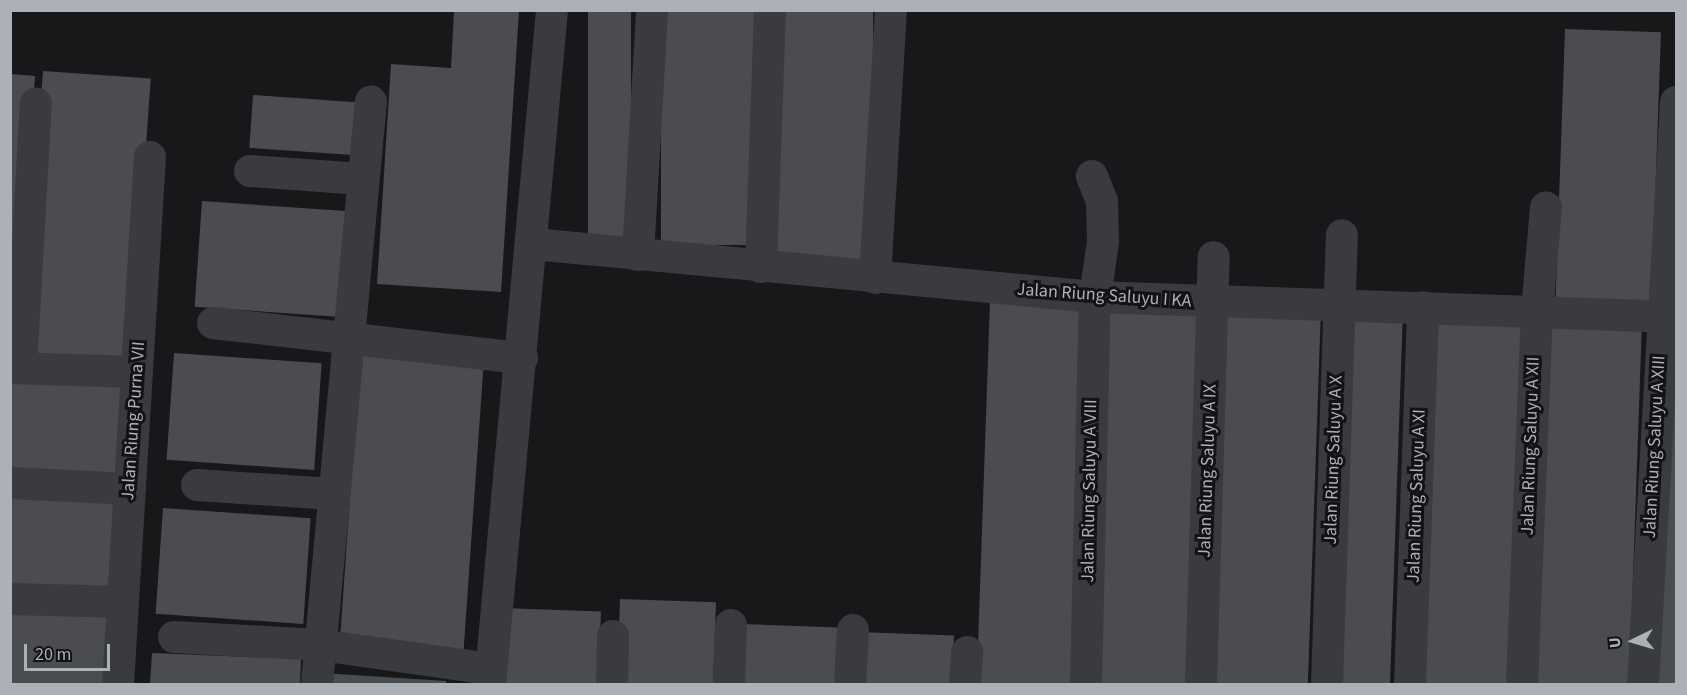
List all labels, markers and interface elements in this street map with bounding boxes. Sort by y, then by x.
street label: Jalan Riung Saluyu I KA [1016,279,1192,313]
street label: Jalan Riung Purna VII [118,341,150,501]
street label: Jalan Riung Saluyu A XIII [1639,355,1671,539]
street label: Jalan Riung Saluyu A XII [1517,356,1545,536]
street label: Jalan Riung Saluyu A X [1320,375,1348,545]
street label: Jalan Riung Saluyu A IX [1194,384,1222,558]
street label: Jalan Riung Saluyu A VIII [1078,399,1102,583]
street label: Jalan Riung Saluyu A XI [1403,409,1431,583]
north arrow [1603,611,1663,671]
scale bar [27,632,112,670]
text: U [1604,636,1626,649]
text: 20 m [35,642,71,667]

